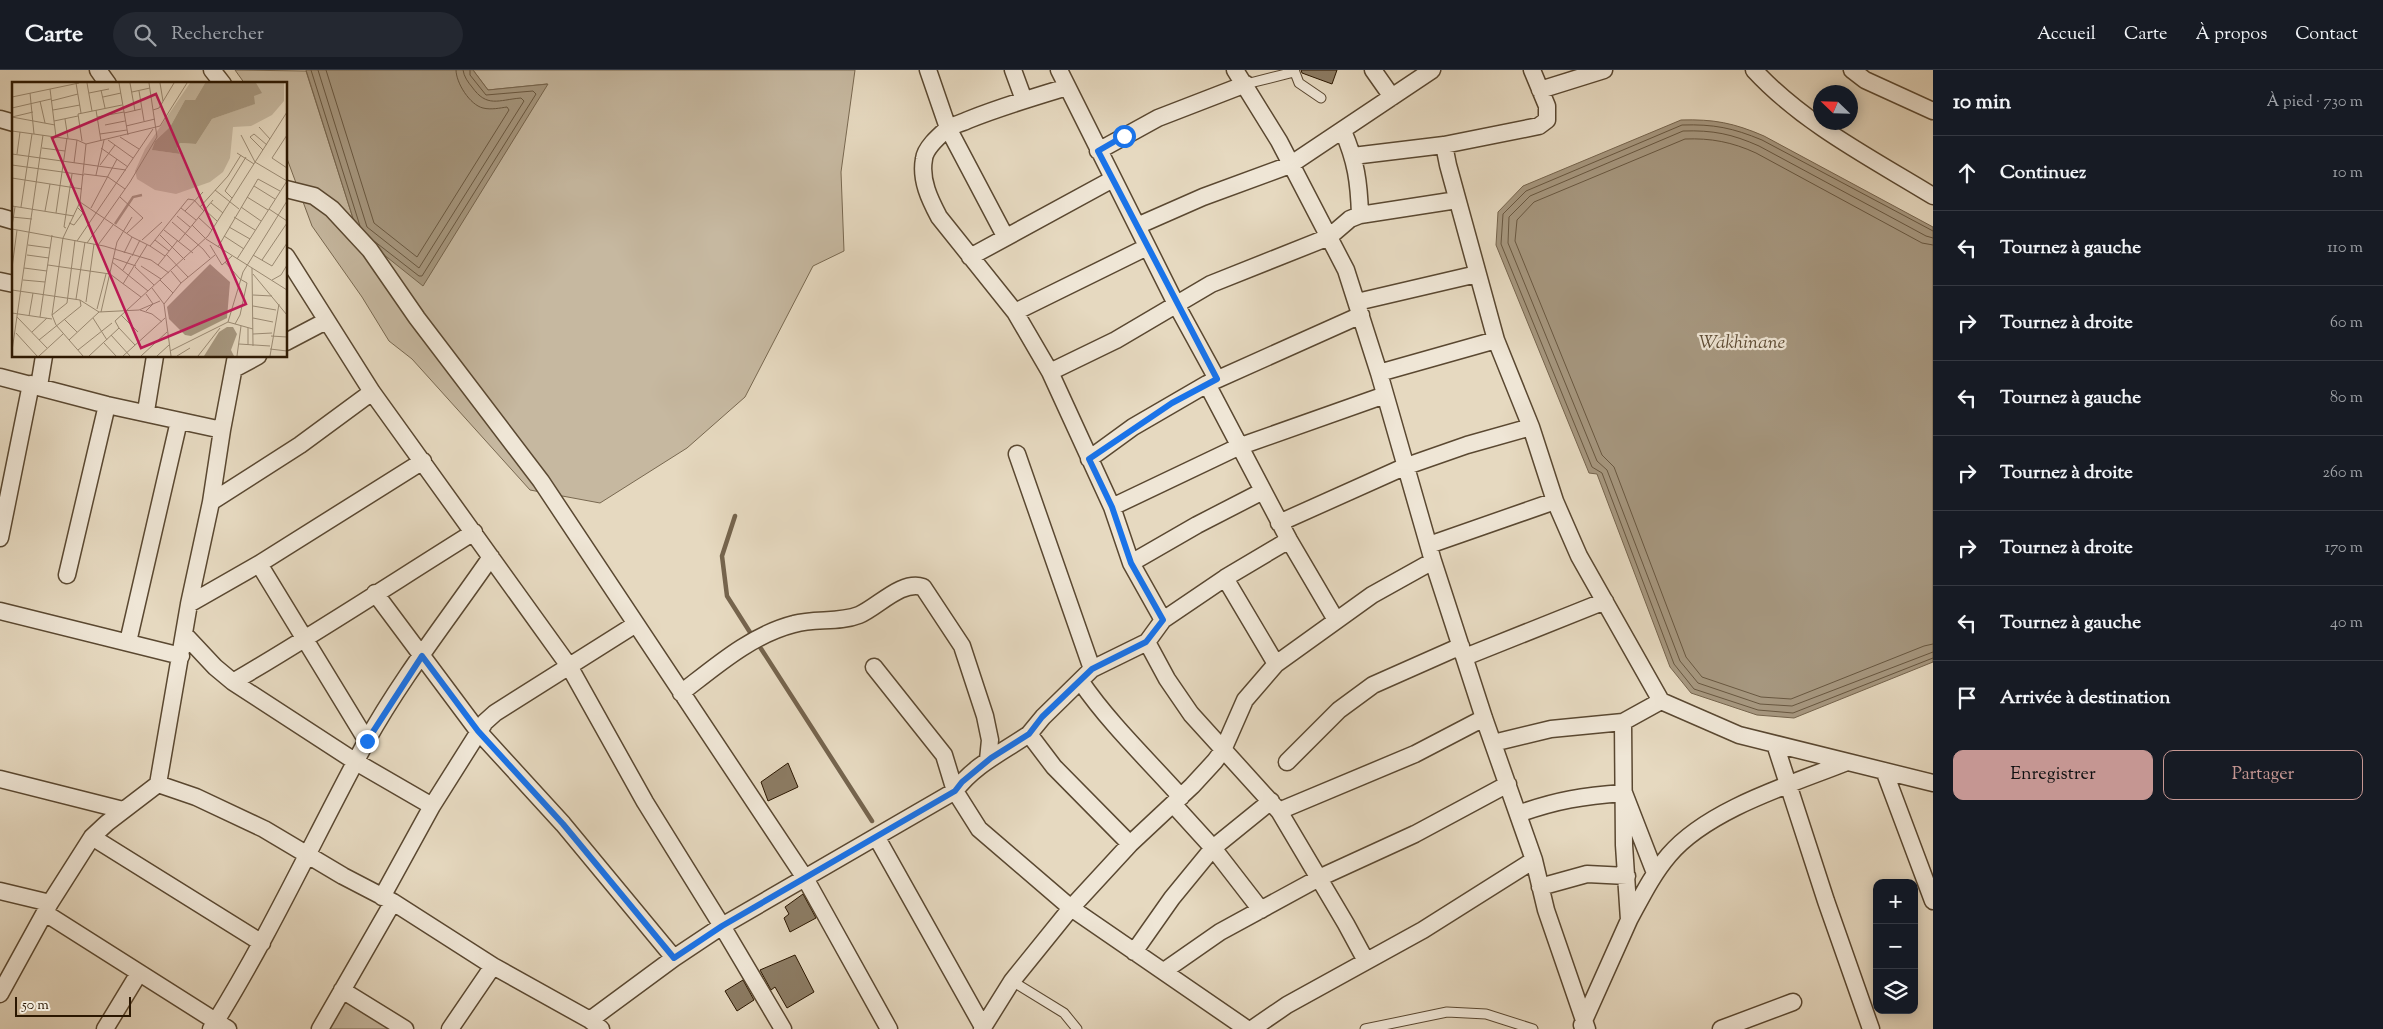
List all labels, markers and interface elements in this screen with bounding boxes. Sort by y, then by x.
search box [113,12,463,57]
text: Carte [25,18,83,52]
icon: search [131,21,159,49]
text: Rechercher [171,21,264,48]
text: Accueil [2037,22,2096,48]
text: Carte [2124,22,2168,48]
text: À propos [2196,22,2267,48]
text: Contact [2295,22,2358,48]
inset map [12,82,288,358]
north arrow [1813,85,1858,130]
text: 10 min [1953,88,2011,118]
text: À pied · 730 m [2266,91,2363,114]
route start [1113,125,1136,148]
icon: ahead [1953,159,1981,187]
text: Continuez [2000,160,2086,187]
text: 10 m [2333,162,2363,185]
icon: left [1953,234,1981,262]
text: Tournez à gauche [2000,235,2141,262]
text: 110 m [2327,237,2363,260]
icon: right [1953,309,1981,337]
text: Tournez à droite [2000,310,2133,337]
text: 60 m [2330,312,2363,335]
water label: Wakhinane [1699,330,1786,357]
icon: left [1953,384,1981,412]
text: Tournez à gauche [2000,385,2141,412]
text: 80 m [2330,387,2363,410]
icon: right [1953,459,1981,487]
text: Tournez à droite [2000,460,2133,487]
text: 260 m [2322,462,2363,485]
icon: right [1953,534,1981,562]
text: Tournez à droite [2000,535,2133,562]
text: 170 m [2325,537,2363,560]
icon: left [1953,609,1981,637]
text: Tournez à gauche [2000,610,2141,637]
text: 40 m [2330,612,2363,635]
icon: arrive [1953,684,1981,712]
text: Arrivée à destination [2000,685,2171,712]
route end [356,730,379,753]
button: Enregistrer [1953,750,2153,800]
button: Partager [2163,750,2363,800]
map controls [1873,879,1918,1014]
button: + [1873,879,1918,924]
button: − [1873,924,1918,969]
button: layers [1873,969,1918,1014]
scale bar [15,994,131,1017]
text: 50 m [22,996,49,1016]

